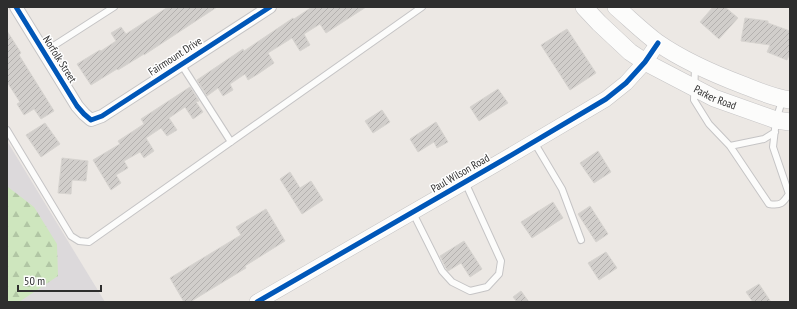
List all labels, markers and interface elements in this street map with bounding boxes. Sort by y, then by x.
street label: Norfolk Street [40,33,80,85]
street label: Fairmount Drive [146,33,205,79]
street label: Parker Road [692,82,738,112]
street label: Paul Wilson Road [428,150,492,195]
scale bar [18,267,101,293]
text: 50 m [24,273,45,288]

